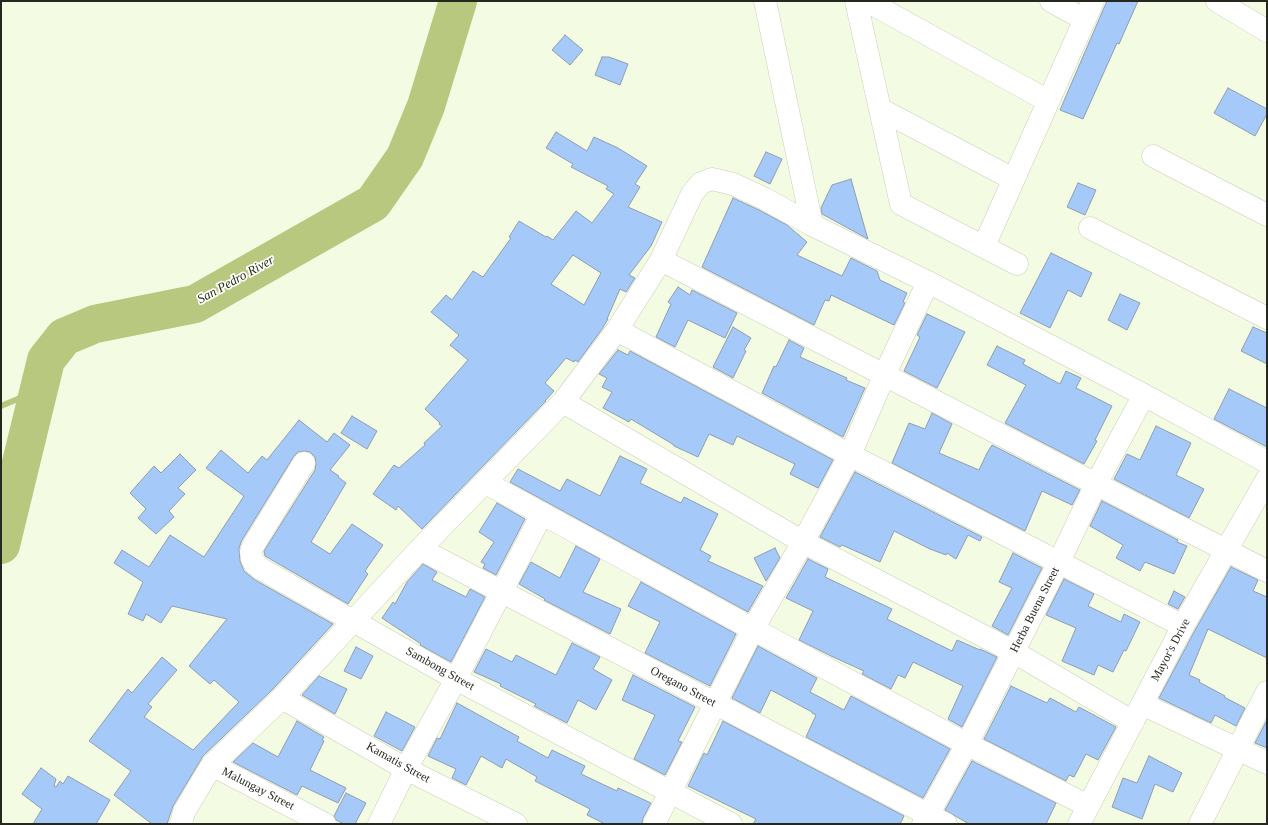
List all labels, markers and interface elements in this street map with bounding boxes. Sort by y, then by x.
water label: San Pedro River [195,252,277,308]
street label: Herba Buena Street [1007,565,1063,655]
street label: Mayor's Drive [1148,616,1194,684]
street label: Sambong Street [403,644,477,694]
street label: Oregano Street [648,664,718,710]
street label: Kamatis Street [363,739,433,787]
street label: Malungay Street [219,765,297,813]

